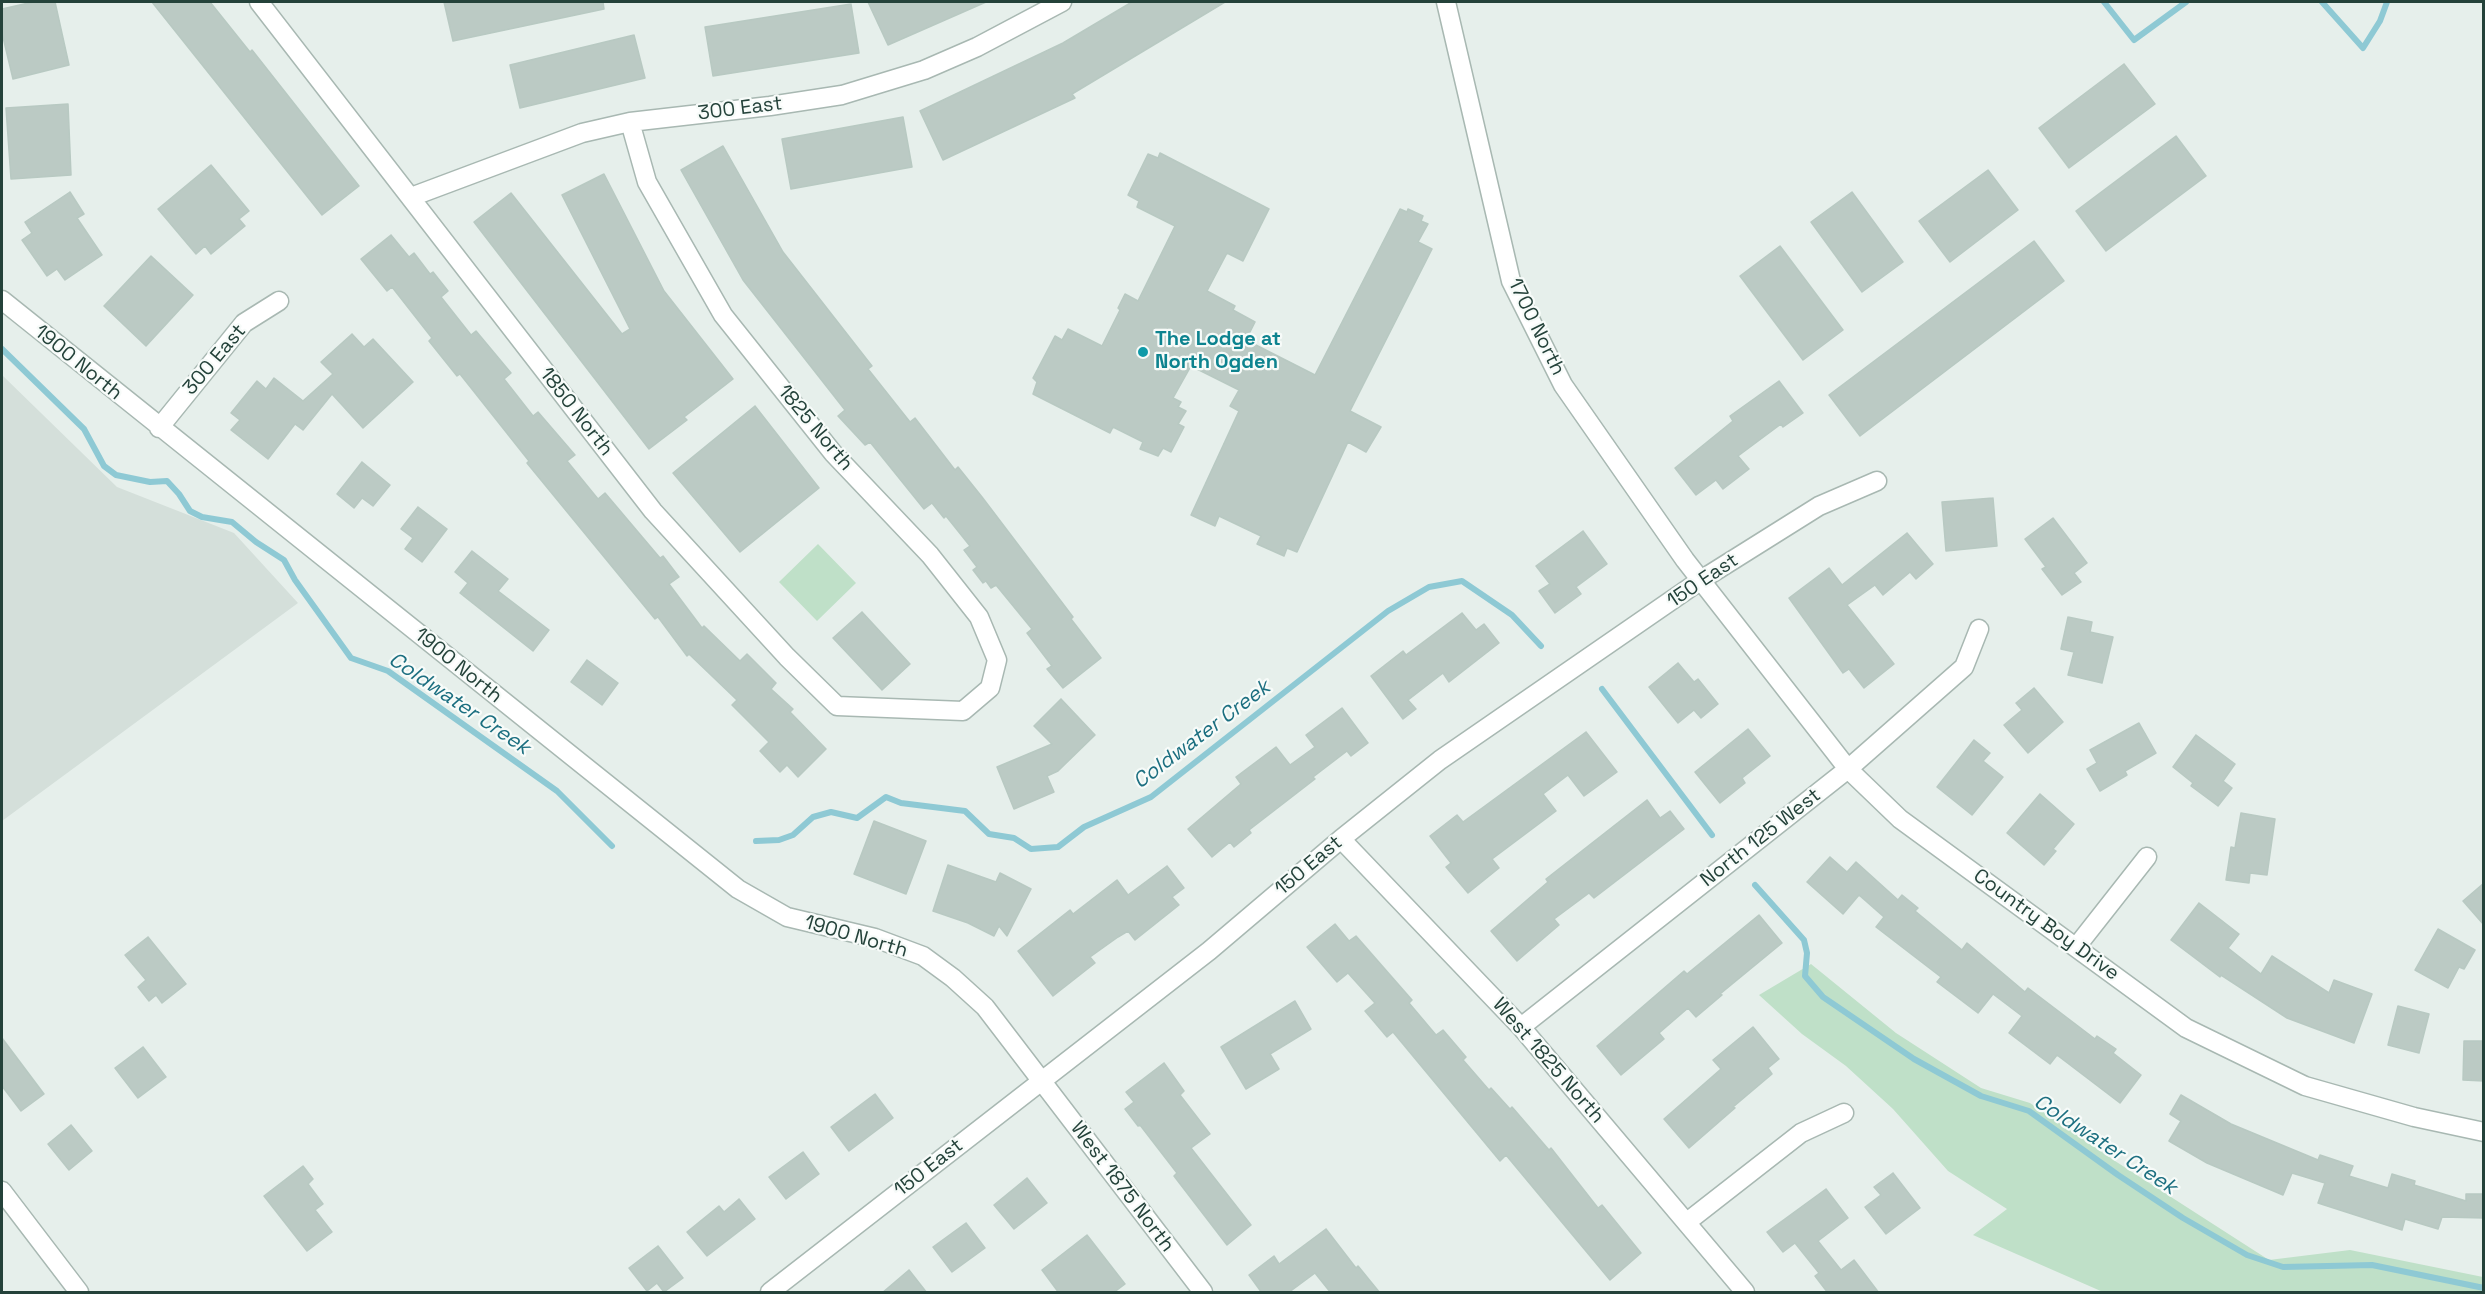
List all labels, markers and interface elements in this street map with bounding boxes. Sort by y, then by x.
street label: 300 East [696,92,784,126]
street label: 1700 North [1502,275,1570,379]
street label: 1900 North [29,320,127,406]
street label: 300 East [178,320,252,400]
place label: The Lodge at North Ogden [1155,328,1281,375]
marker: The Lodge at North Ogden [1136,345,1150,359]
street label: 1850 North [534,363,618,461]
street label: 1825 North [772,380,858,476]
street label: 150 East [1663,549,1743,613]
street label: 1900 North [409,623,507,709]
water label: Coldwater Creek [383,647,535,761]
water label: Coldwater Creek [1128,675,1276,795]
street label: North 125 West [1696,784,1826,892]
street label: 150 East [1270,831,1348,901]
street label: Country Boy Drive [1968,864,2124,986]
street label: 1900 North [802,911,910,963]
street label: West 1825 North [1487,993,1609,1129]
water label: Coldwater Creek [2029,1089,2181,1201]
street label: West 1875 North [1065,1117,1179,1257]
street label: 150 East [890,1134,968,1202]

